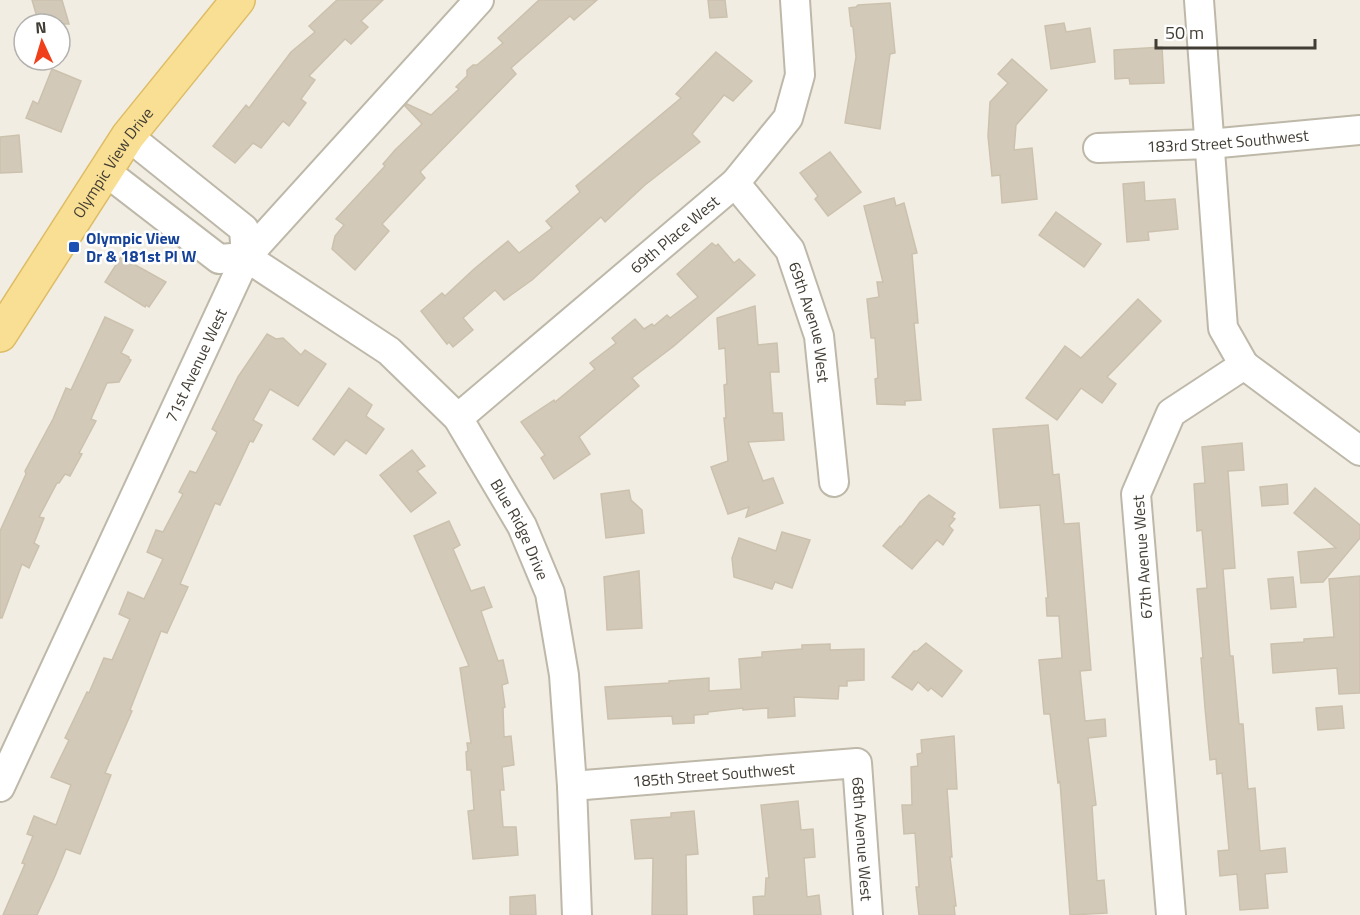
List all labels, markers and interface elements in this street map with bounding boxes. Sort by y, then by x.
north arrow [12,12,72,72]
scale bar [1156,12,1315,50]
text: N [35,15,47,39]
text: 50 m [1165,19,1204,46]
street label: Olympic View Drive [66,102,159,223]
street label: 183rd Street Southwest [1146,123,1310,158]
street label: 69th Place West [625,189,725,279]
place label: Olympic View Dr & 181st Pl W [86,226,196,268]
marker: Olympic View Dr & 181st Pl W [67,240,81,254]
street label: 69th Avenue West [783,259,836,384]
street label: 71st Avenue West [159,304,233,426]
street label: Blue Ridge Drive [485,474,555,583]
street label: 67th Avenue West [1126,494,1158,620]
street label: 185th Street Southwest [632,756,796,793]
street label: 68th Avenue West [846,776,879,902]

